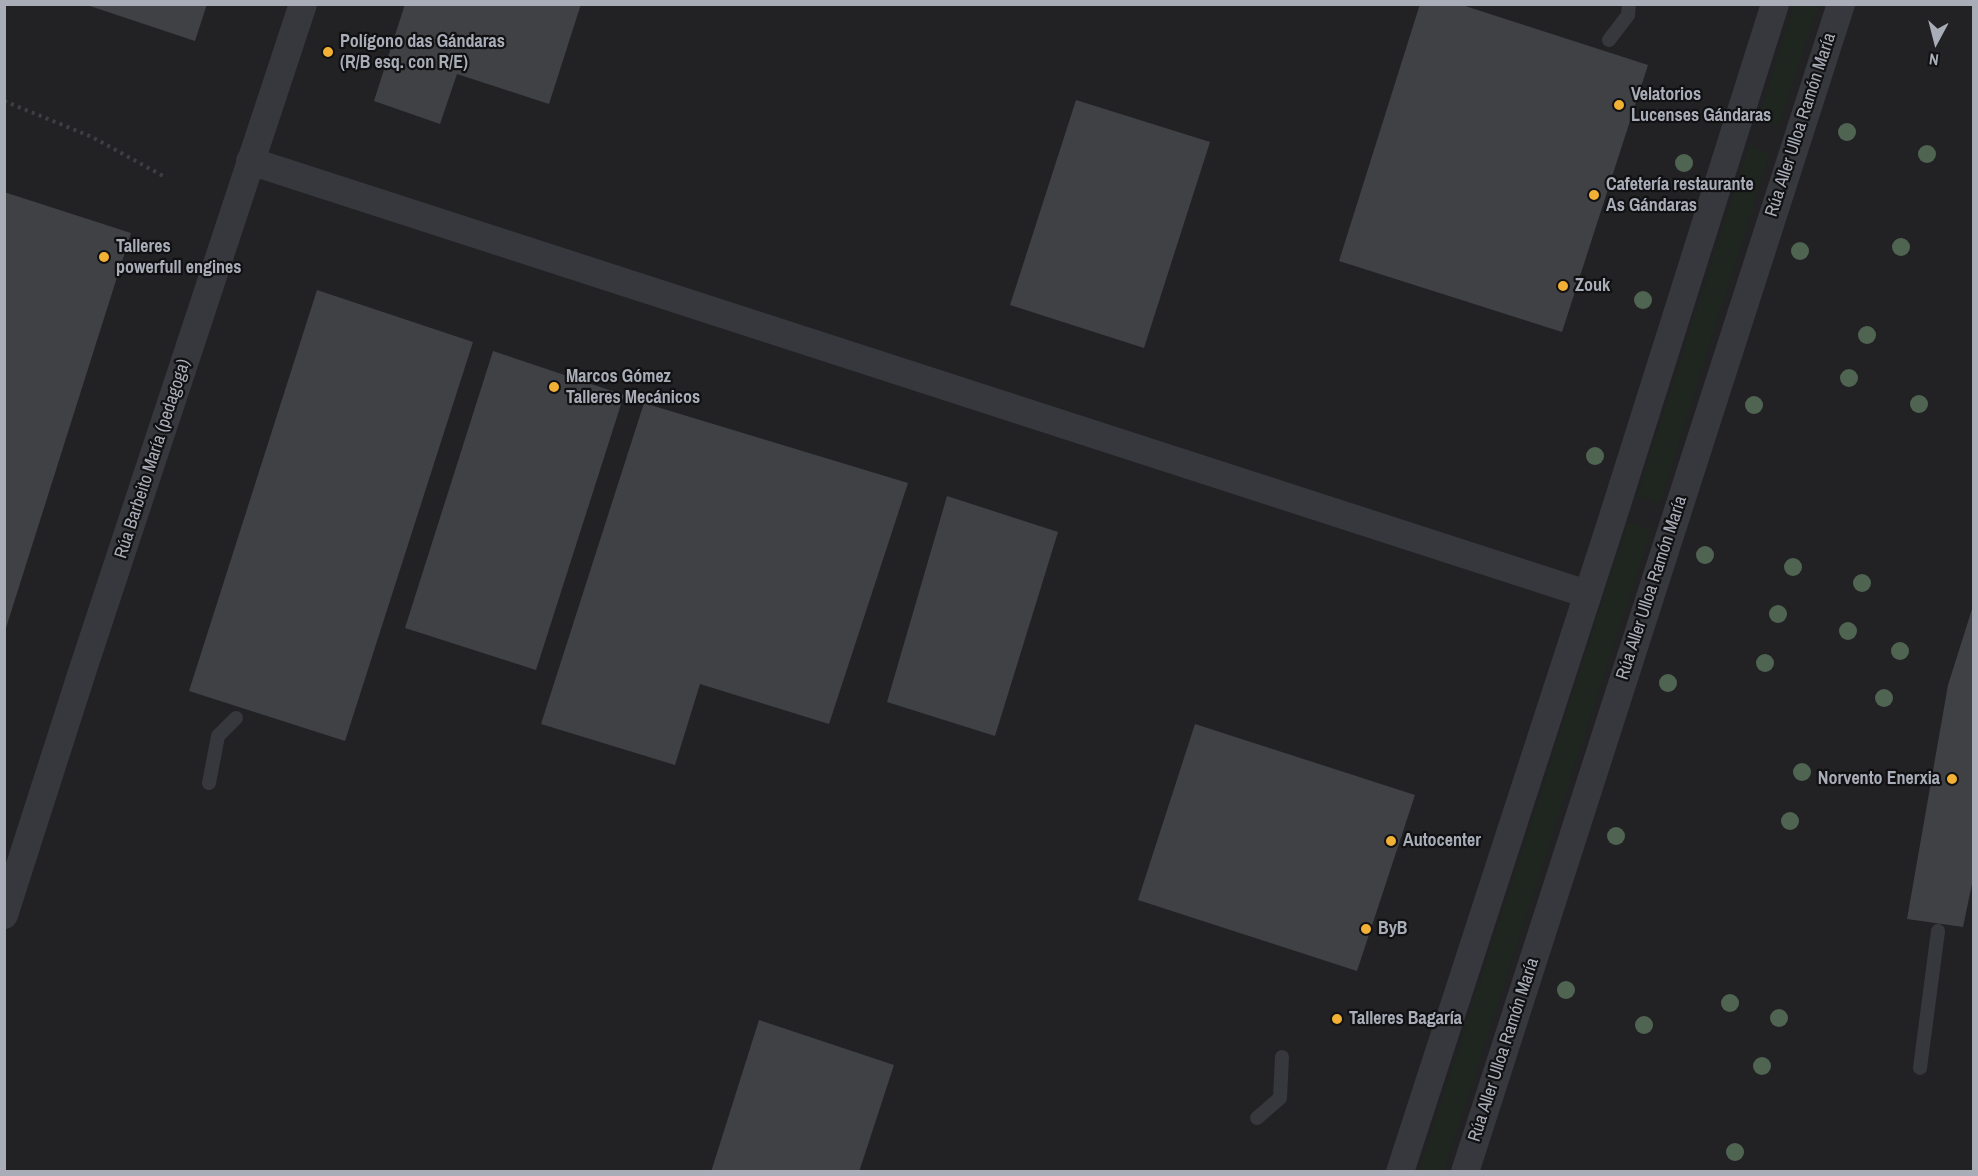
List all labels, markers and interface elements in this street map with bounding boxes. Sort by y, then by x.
north arrow [1906,12,1966,72]
street label: Rúa Aller Ulloa Ramón María [1761,30,1841,220]
place label: Polígono das Gándaras (R/B esq. con R/E) [340,31,505,74]
marker: Polígono das Gándaras (R/B esq. con R/E) [321,45,335,59]
text: N [1928,48,1940,71]
place label: Velatorios Lucenses Gándaras [1631,84,1771,127]
marker: Velatorios Lucenses Gándaras [1612,98,1626,112]
place label: Cafetería restaurante As Gándaras [1606,174,1754,216]
marker: Cafetería restaurante As Gándaras [1587,188,1601,202]
place label: Talleres powerfull engines [116,236,241,278]
marker: Talleres powerfull engines [97,250,111,264]
place label: Zouk [1575,275,1610,297]
marker: Zouk [1556,279,1570,293]
street label: Rúa Barbeito María (pedagoga) [111,357,195,561]
place label: Marcos Gómez Talleres Mecánicos [566,366,700,409]
marker: Marcos Gómez Talleres Mecánicos [547,380,561,394]
street label: Rúa Aller Ulloa Ramón María [1612,493,1692,683]
place label: Norvento Enerxia [1818,768,1940,790]
marker: Norvento Enerxia [1945,772,1959,786]
place label: Autocenter [1403,830,1481,852]
marker: Autocenter [1384,834,1398,848]
place label: ByB [1378,918,1408,940]
marker: ByB [1359,922,1373,936]
street label: Rúa Aller Ulloa Ramón María [1464,955,1544,1145]
place label: Talleres Bagaría [1349,1008,1462,1030]
marker: Talleres Bagaría [1330,1012,1344,1026]

